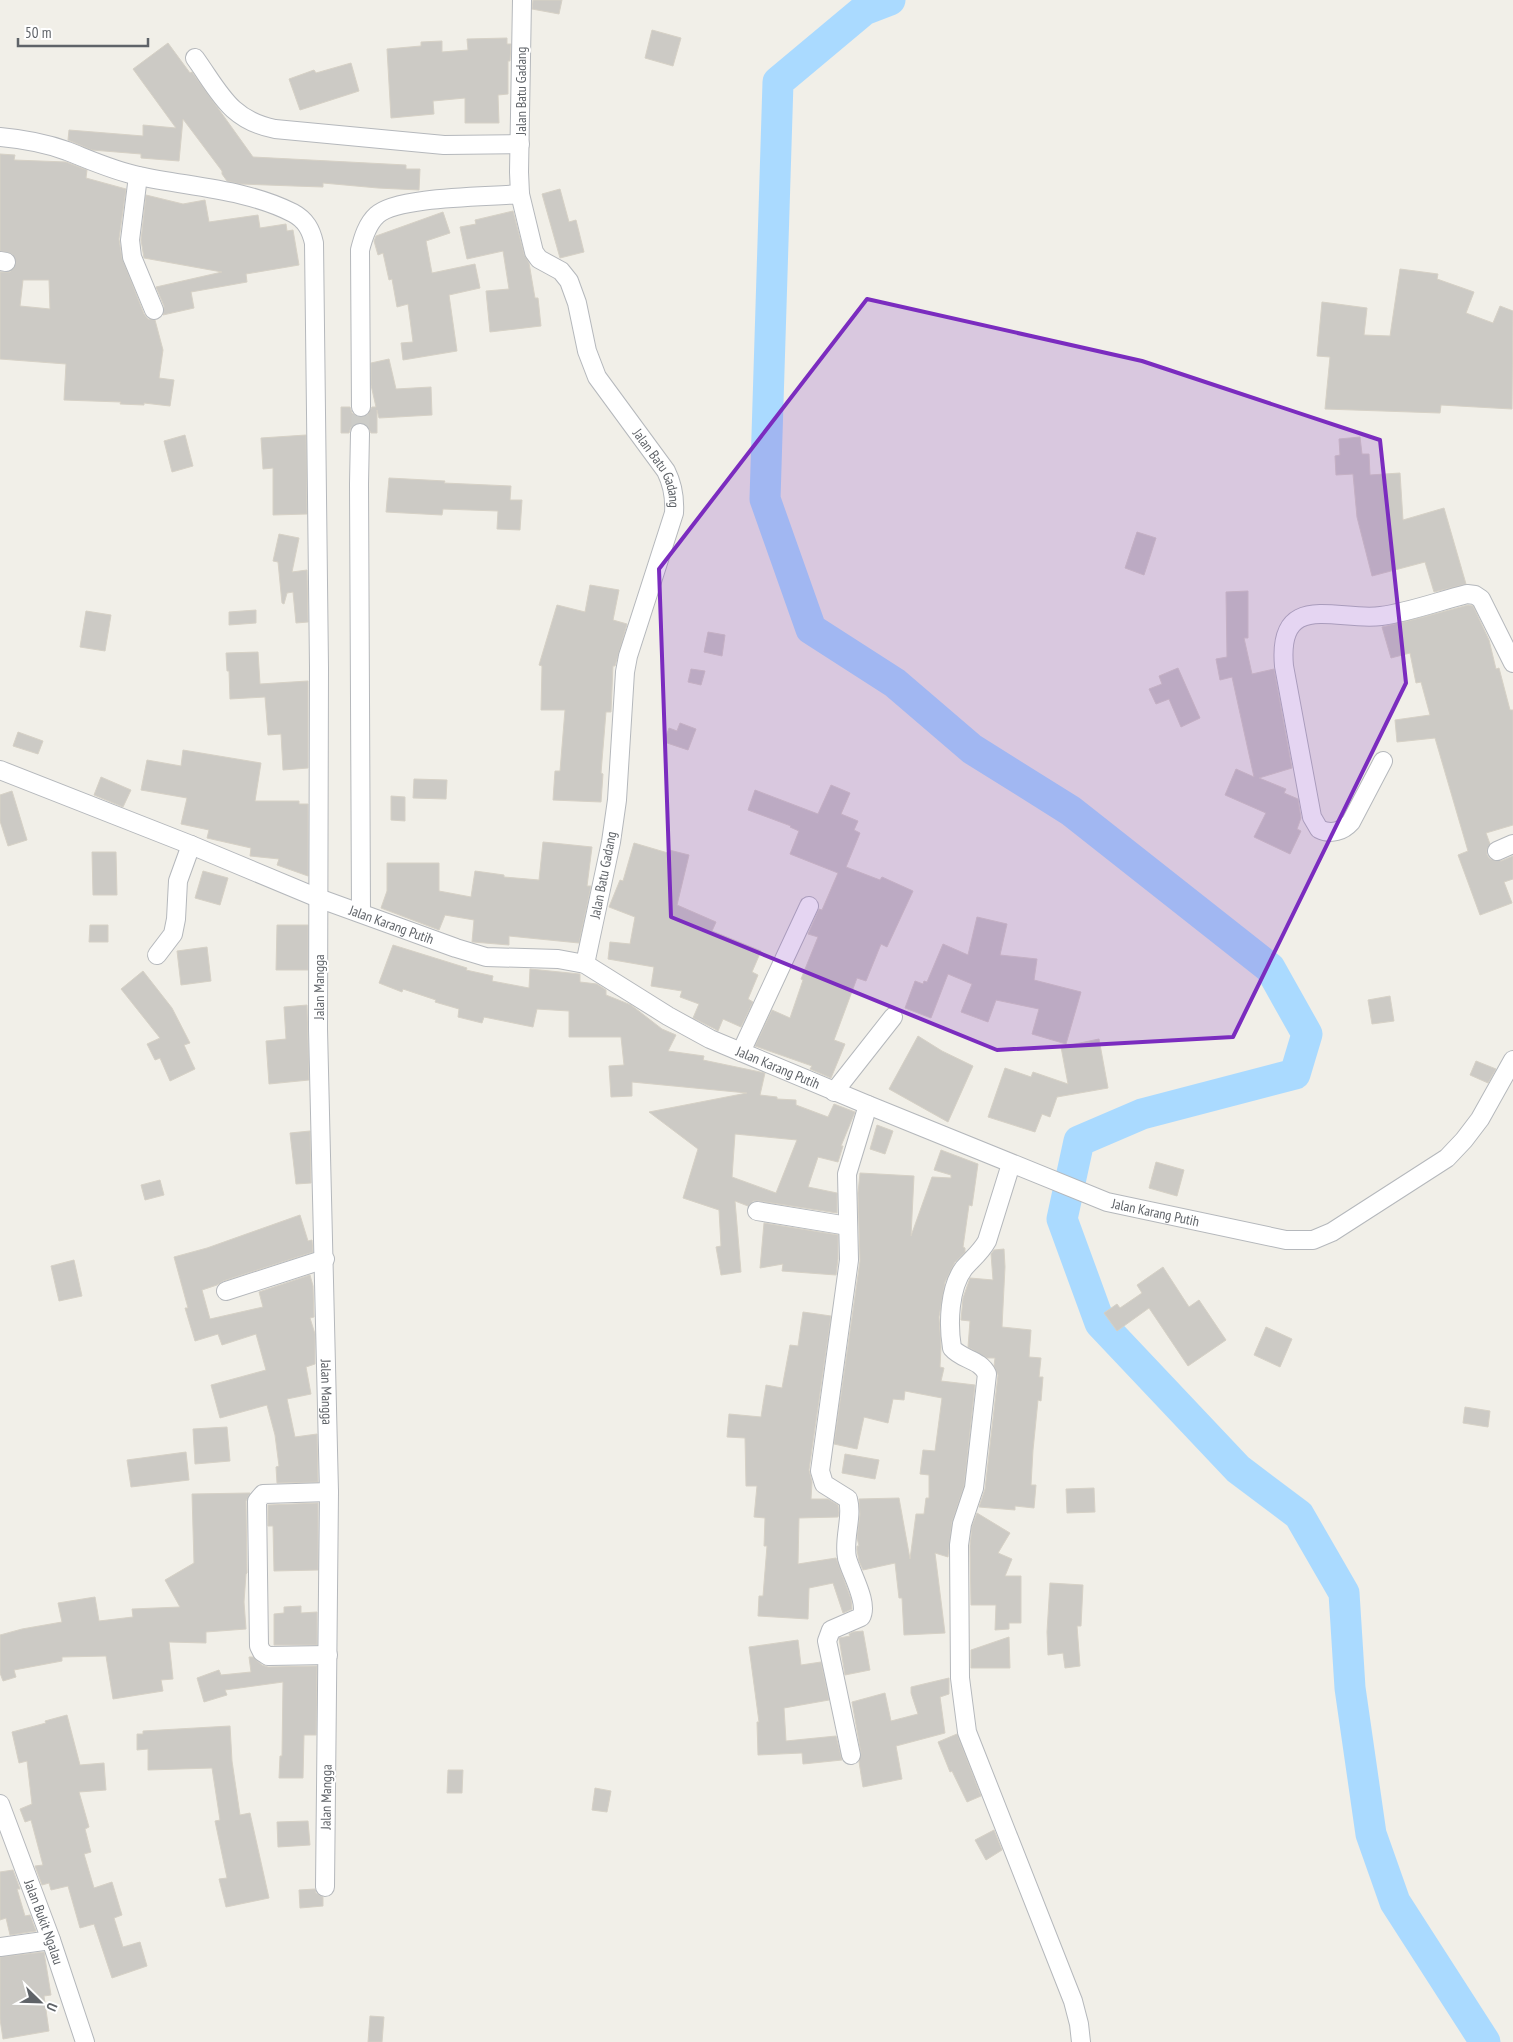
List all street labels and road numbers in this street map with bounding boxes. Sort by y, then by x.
street label: Jalan Batu Gadang [512,47,530,136]
street label: Jalan Batu Gadang [628,424,683,508]
street label: Jalan Batu Gadang [586,830,620,921]
street label: Jalan Karang Putih [346,901,436,948]
street label: Jalan Mangga [310,954,328,1021]
street label: Jalan Karang Putih [733,1042,823,1093]
street label: Jalan Karang Putih [1109,1194,1201,1230]
street label: Jalan Mangga [317,1358,336,1425]
street label: Jalan Mangga [316,1764,336,1831]
street label: Jalan Bukit Ngalau [20,1876,68,1967]

